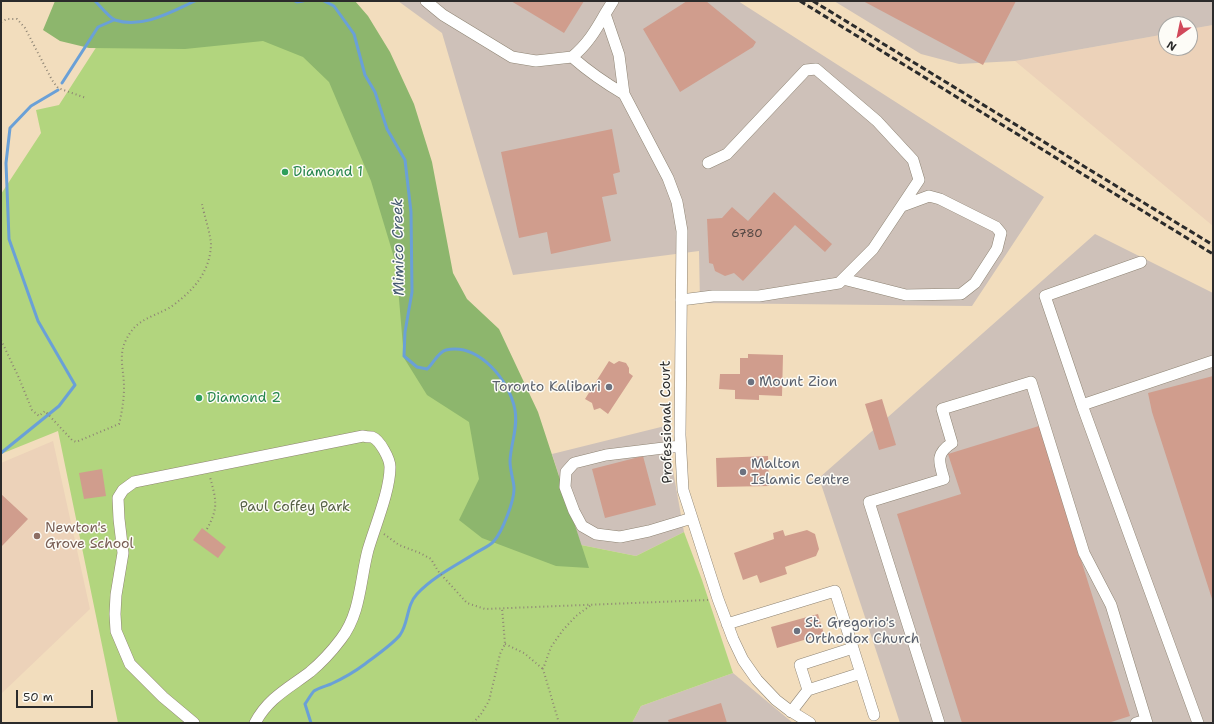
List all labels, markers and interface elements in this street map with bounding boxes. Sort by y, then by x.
north arrow [1158,16,1198,56]
text: N [1164,37,1179,54]
place label: Diamond 1 [293,164,363,180]
marker: Diamond 1 [280,167,290,177]
water label: Mimico Creek [389,198,409,296]
house number: 6780 [731,227,763,241]
street label: Professional Court [658,360,676,484]
place label: Mount Zion [759,374,837,390]
marker: Mount Zion [746,377,756,387]
place label: Toronto Kalibari [492,379,601,395]
marker: Toronto Kalibari [604,382,614,392]
place label: Diamond 2 [207,390,281,406]
marker: Diamond 2 [194,393,204,403]
place label: Malton Islamic Centre [751,456,850,488]
marker: Malton Islamic Centre [738,467,748,477]
park label: Paul Coffey Park [240,499,350,515]
place label: Newton's Grove School [45,520,134,552]
marker: Newton's Grove School [32,531,42,541]
place label: St. Gregorio's Orthodox Church [805,615,920,648]
marker: St. Gregorio's Orthodox Church [792,626,802,636]
scale bar [18,682,95,708]
text: 50 m [23,689,53,705]

